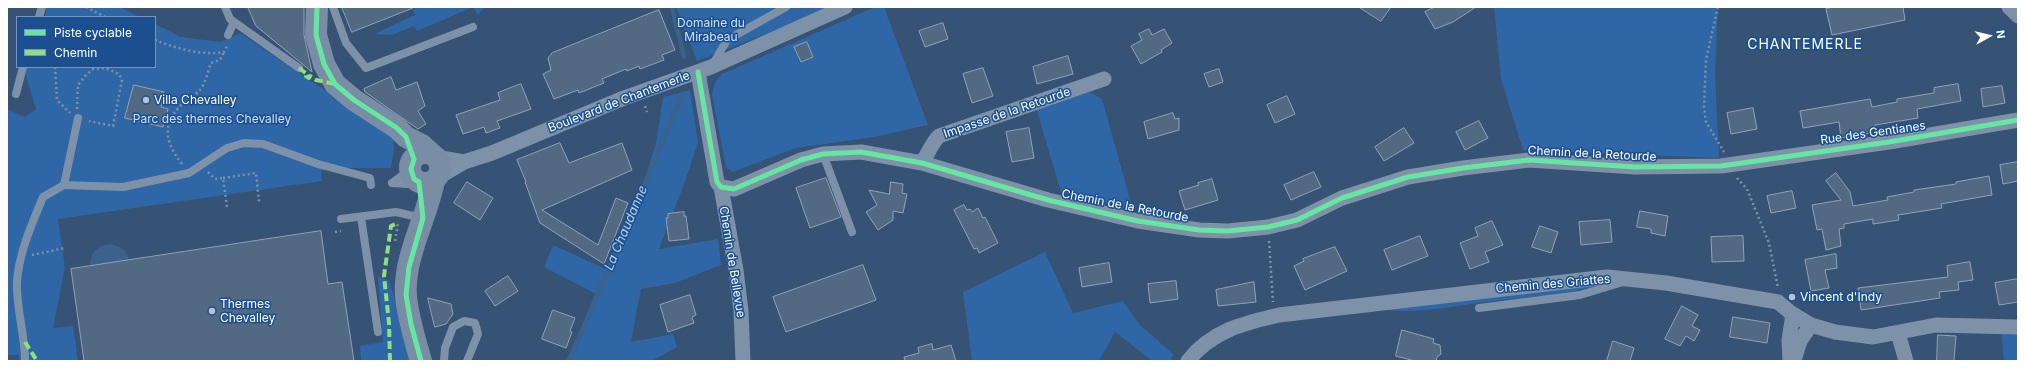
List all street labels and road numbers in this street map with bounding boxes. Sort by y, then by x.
street label: Boulevard de Chantemerle [546,68,692,136]
street label: Impasse de la Retourde [942,85,1072,141]
street label: Rue des Gentianes [1819,118,1927,148]
street label: Chemin de la Retourde [1527,143,1657,165]
street label: Chemin de la Retourde [1060,187,1190,225]
street label: Chemin de Bellevue [716,205,748,319]
street label: Chemin des Griattes [1495,272,1611,296]

